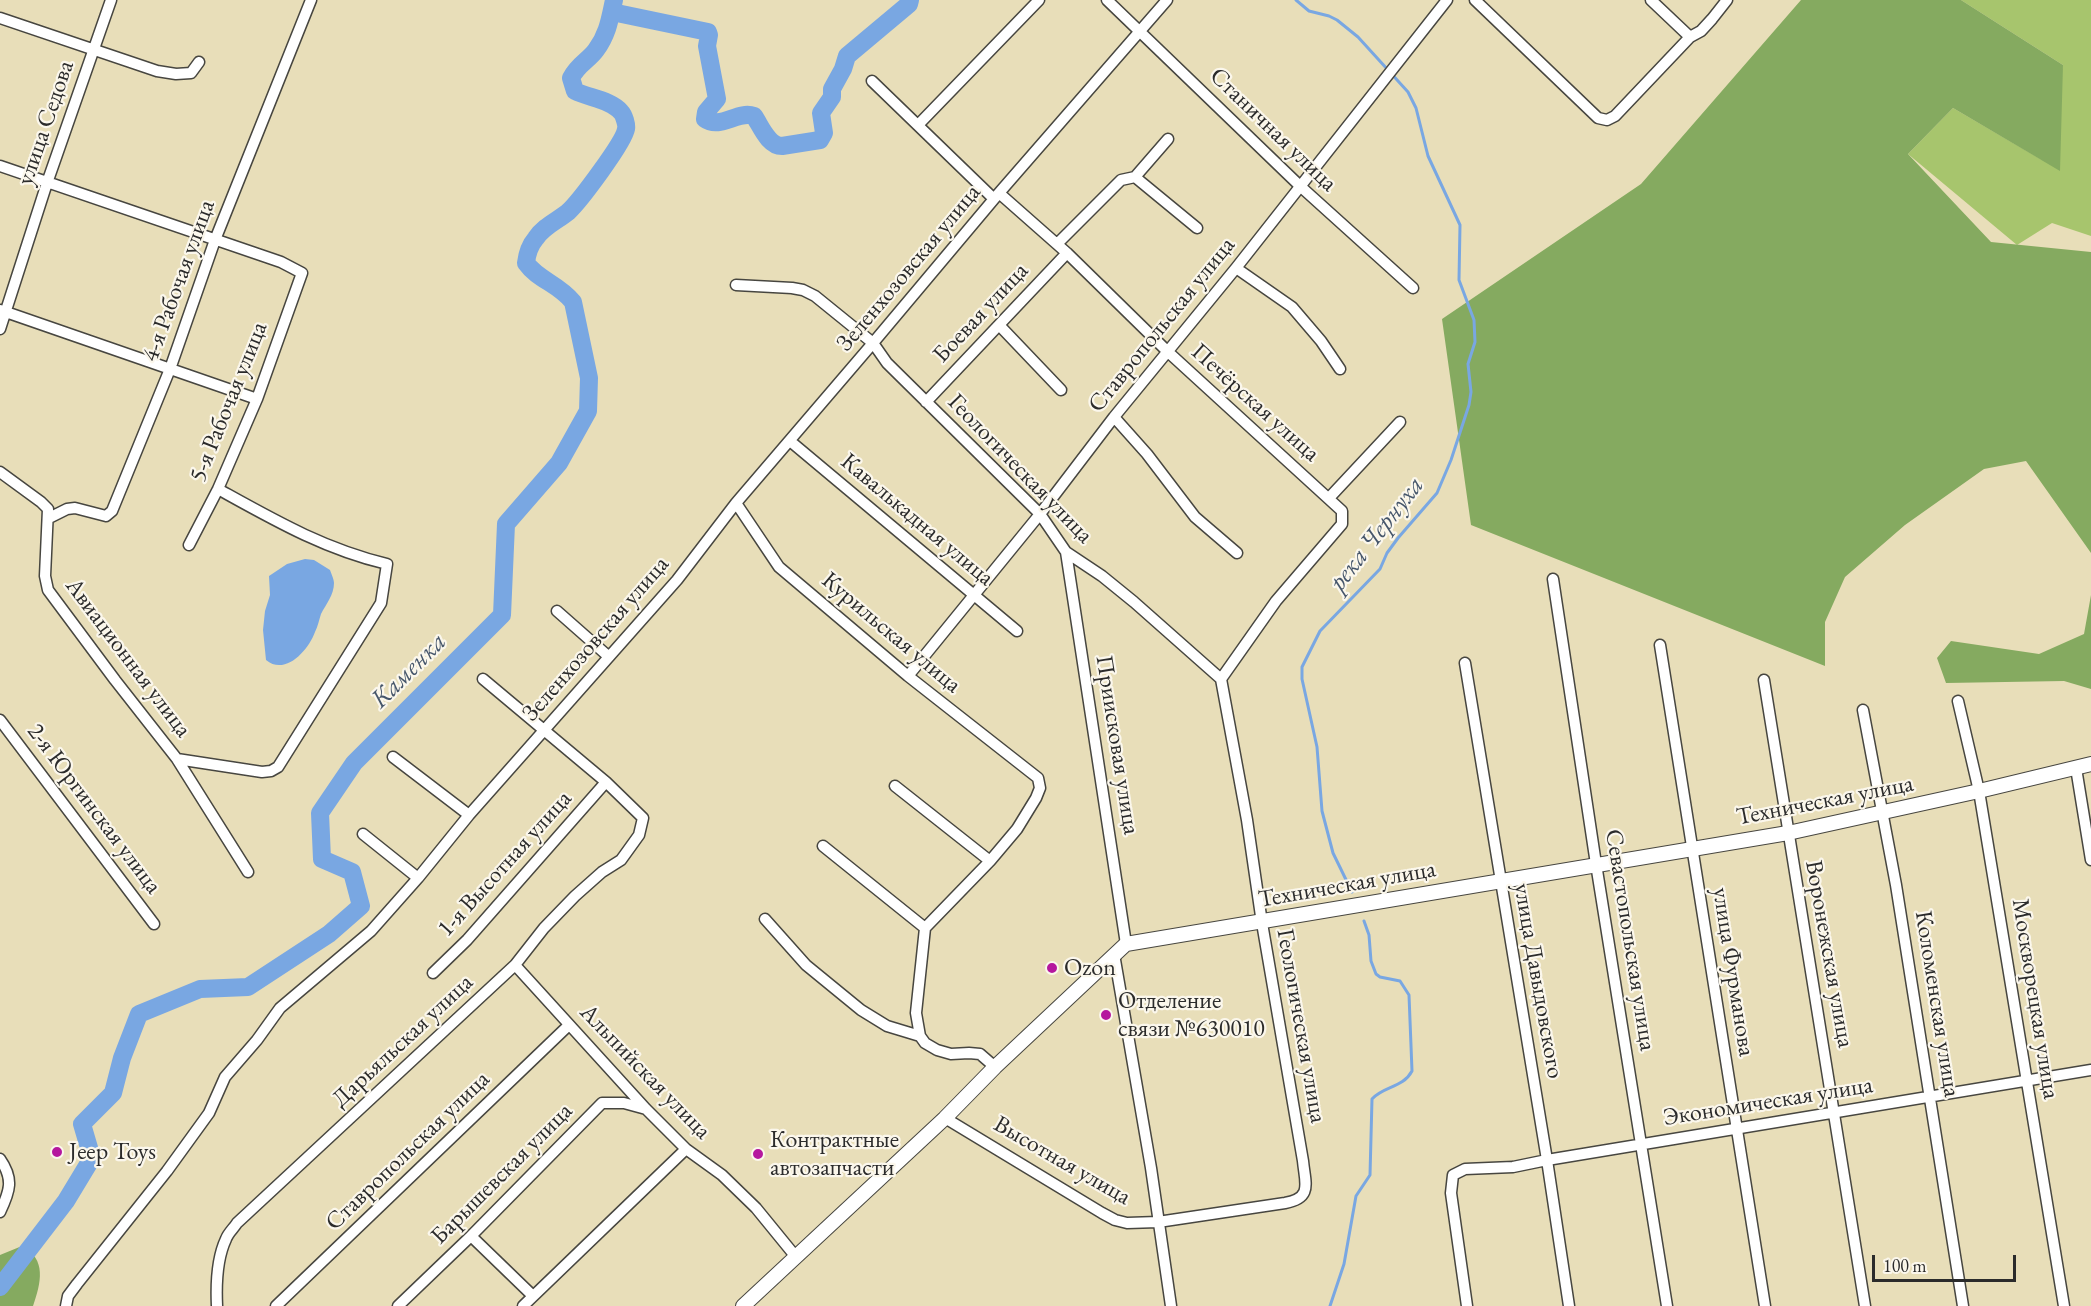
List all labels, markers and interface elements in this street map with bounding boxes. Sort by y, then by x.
street label: улица Седова [11,57,81,189]
street label: Станичная улица [1203,62,1343,198]
street label: Зеленхозовская улица [831,179,987,357]
street label: 4-я Рабочая улица [136,196,222,366]
street label: Ставропольская улица [1082,232,1242,418]
street label: Боевая улица [927,257,1035,369]
street label: 5-я Рабочая улица [184,318,274,486]
street label: Печёрская улица [1185,338,1325,468]
street label: Геологическая улица [941,388,1099,550]
street label: Кавалькадная улица [834,447,1000,593]
water label: река Чернуха [1323,471,1431,597]
street label: Зеленхозовская улица [517,551,675,727]
street label: Курильская улица [815,566,967,700]
street label: Авиационная улица [59,573,197,743]
water label: Каменка [365,627,453,715]
street label: Приисковая улица [1089,653,1145,837]
street label: 2-я Юргинская улица [20,718,168,900]
street label: Техническая улица [1734,770,1916,832]
street label: 1-я Высотная улица [432,785,578,943]
street label: Севастопольская улица [1598,827,1662,1053]
street label: Техническая улица [1256,855,1438,915]
street label: Воронежская улица [1798,858,1860,1050]
street label: улица Давыдовского [1507,881,1569,1081]
street label: улица Фурманова [1705,886,1761,1058]
street label: Москворецкая улица [2005,897,2065,1101]
street label: Коломенская улица [1908,909,1966,1099]
street label: Геологическая улица [1270,927,1332,1125]
place label: Ozon [1064,954,1116,982]
marker: Ozon [1045,961,1059,975]
street label: Дарьяльская улица [327,968,479,1114]
place label: Отделение связи №630010 [1118,987,1265,1043]
street label: Альпийская улица [573,998,717,1146]
marker: Отделение связи №630010 [1099,1008,1113,1022]
street label: Ставропольская улица [320,1065,496,1237]
street label: Экономическая улица [1661,1071,1875,1133]
street label: Барышевская улица [425,1097,579,1251]
street label: Высотная улица [988,1110,1136,1212]
place label: Контрактные автозапчасти [770,1126,899,1182]
place label: Jeep Toys [69,1138,156,1166]
marker: Jeep Toys [50,1145,64,1159]
marker: Контрактные автозапчасти [751,1147,765,1161]
scale bar [1875,1243,2019,1281]
text: 100 m [1883,1254,1927,1277]

